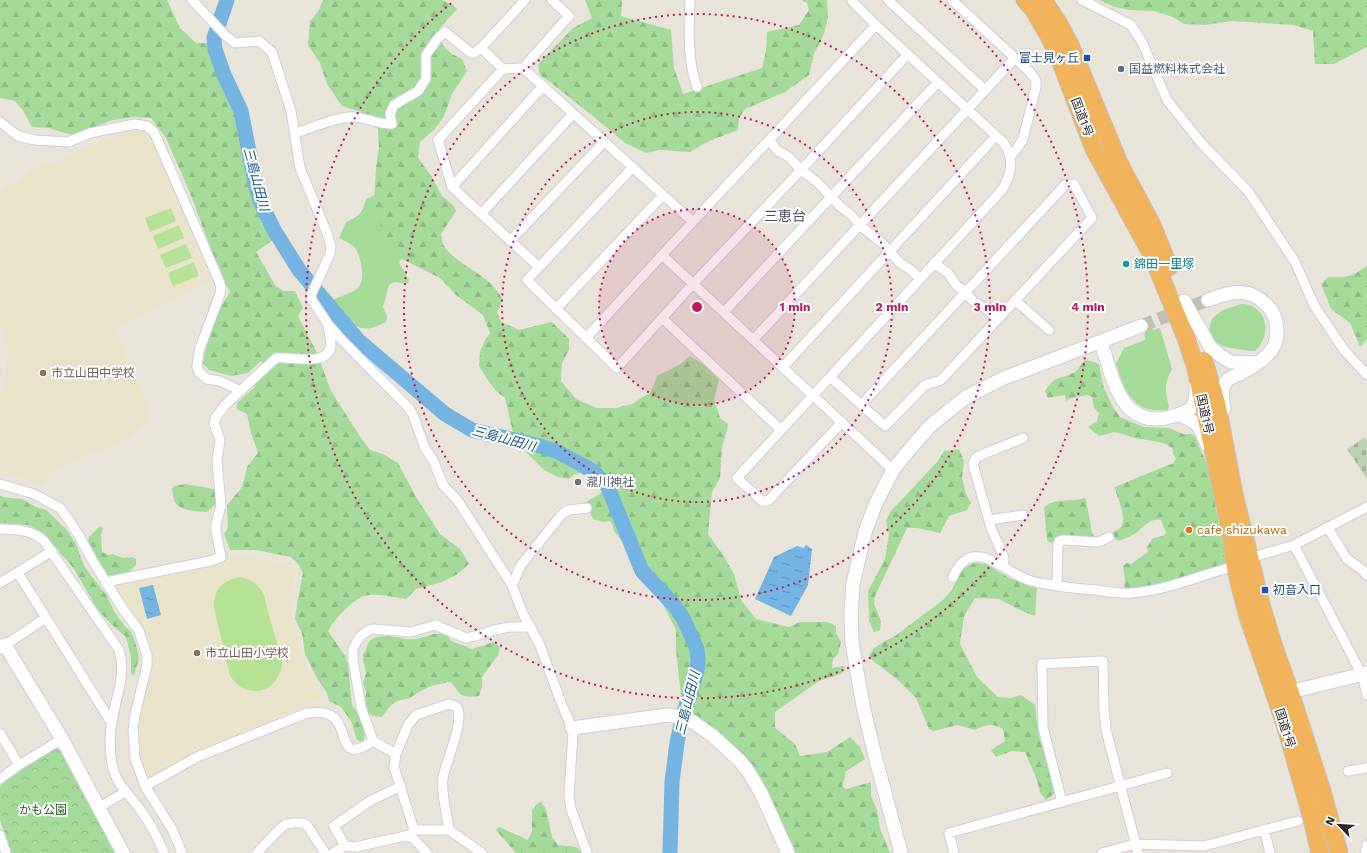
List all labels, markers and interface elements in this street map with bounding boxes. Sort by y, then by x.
place label: 富士見ヶ丘 [1019,51,1079,65]
marker: 富士見ヶ丘 [1082,53,1092,63]
place label: 国益燃料株式会社 [1129,62,1225,76]
marker: 国益燃料株式会社 [1116,64,1126,74]
street label: 国道1号 [1068,95,1096,139]
water label: 三島山田川 [241,146,273,214]
district label: 三恵台 [764,208,806,224]
place label: 錦田一里塚 [1134,257,1194,271]
marker: 錦田一里塚 [1121,259,1131,269]
centre of rings [690,300,704,314]
text: 1 min [780,300,810,314]
text: 2 min [876,300,908,314]
text: 3 min [974,300,1006,314]
text: 4 min [1071,300,1105,314]
place label: 市立山田中学校 [51,366,135,380]
marker: 市立山田中学校 [38,368,48,378]
street label: 国道1号 [1194,393,1216,435]
water label: 三島山田川 [471,423,539,455]
place label: 瀧川神社 [586,475,634,489]
marker: 瀧川神社 [573,477,583,487]
place label: cafe shizukawa [1197,523,1287,537]
marker: cafe shizukawa [1184,525,1194,535]
place label: 初音入口 [1273,583,1321,597]
marker: 初音入口 [1260,585,1270,595]
place label: 市立山田小学校 [205,646,289,660]
marker: 市立山田小学校 [192,648,202,658]
water label: 三島山田川 [672,668,703,736]
street label: 国道1号 [1272,706,1298,750]
park label: かも公園 [19,803,67,817]
north arrow [1319,805,1359,845]
text: N [1323,815,1338,827]

